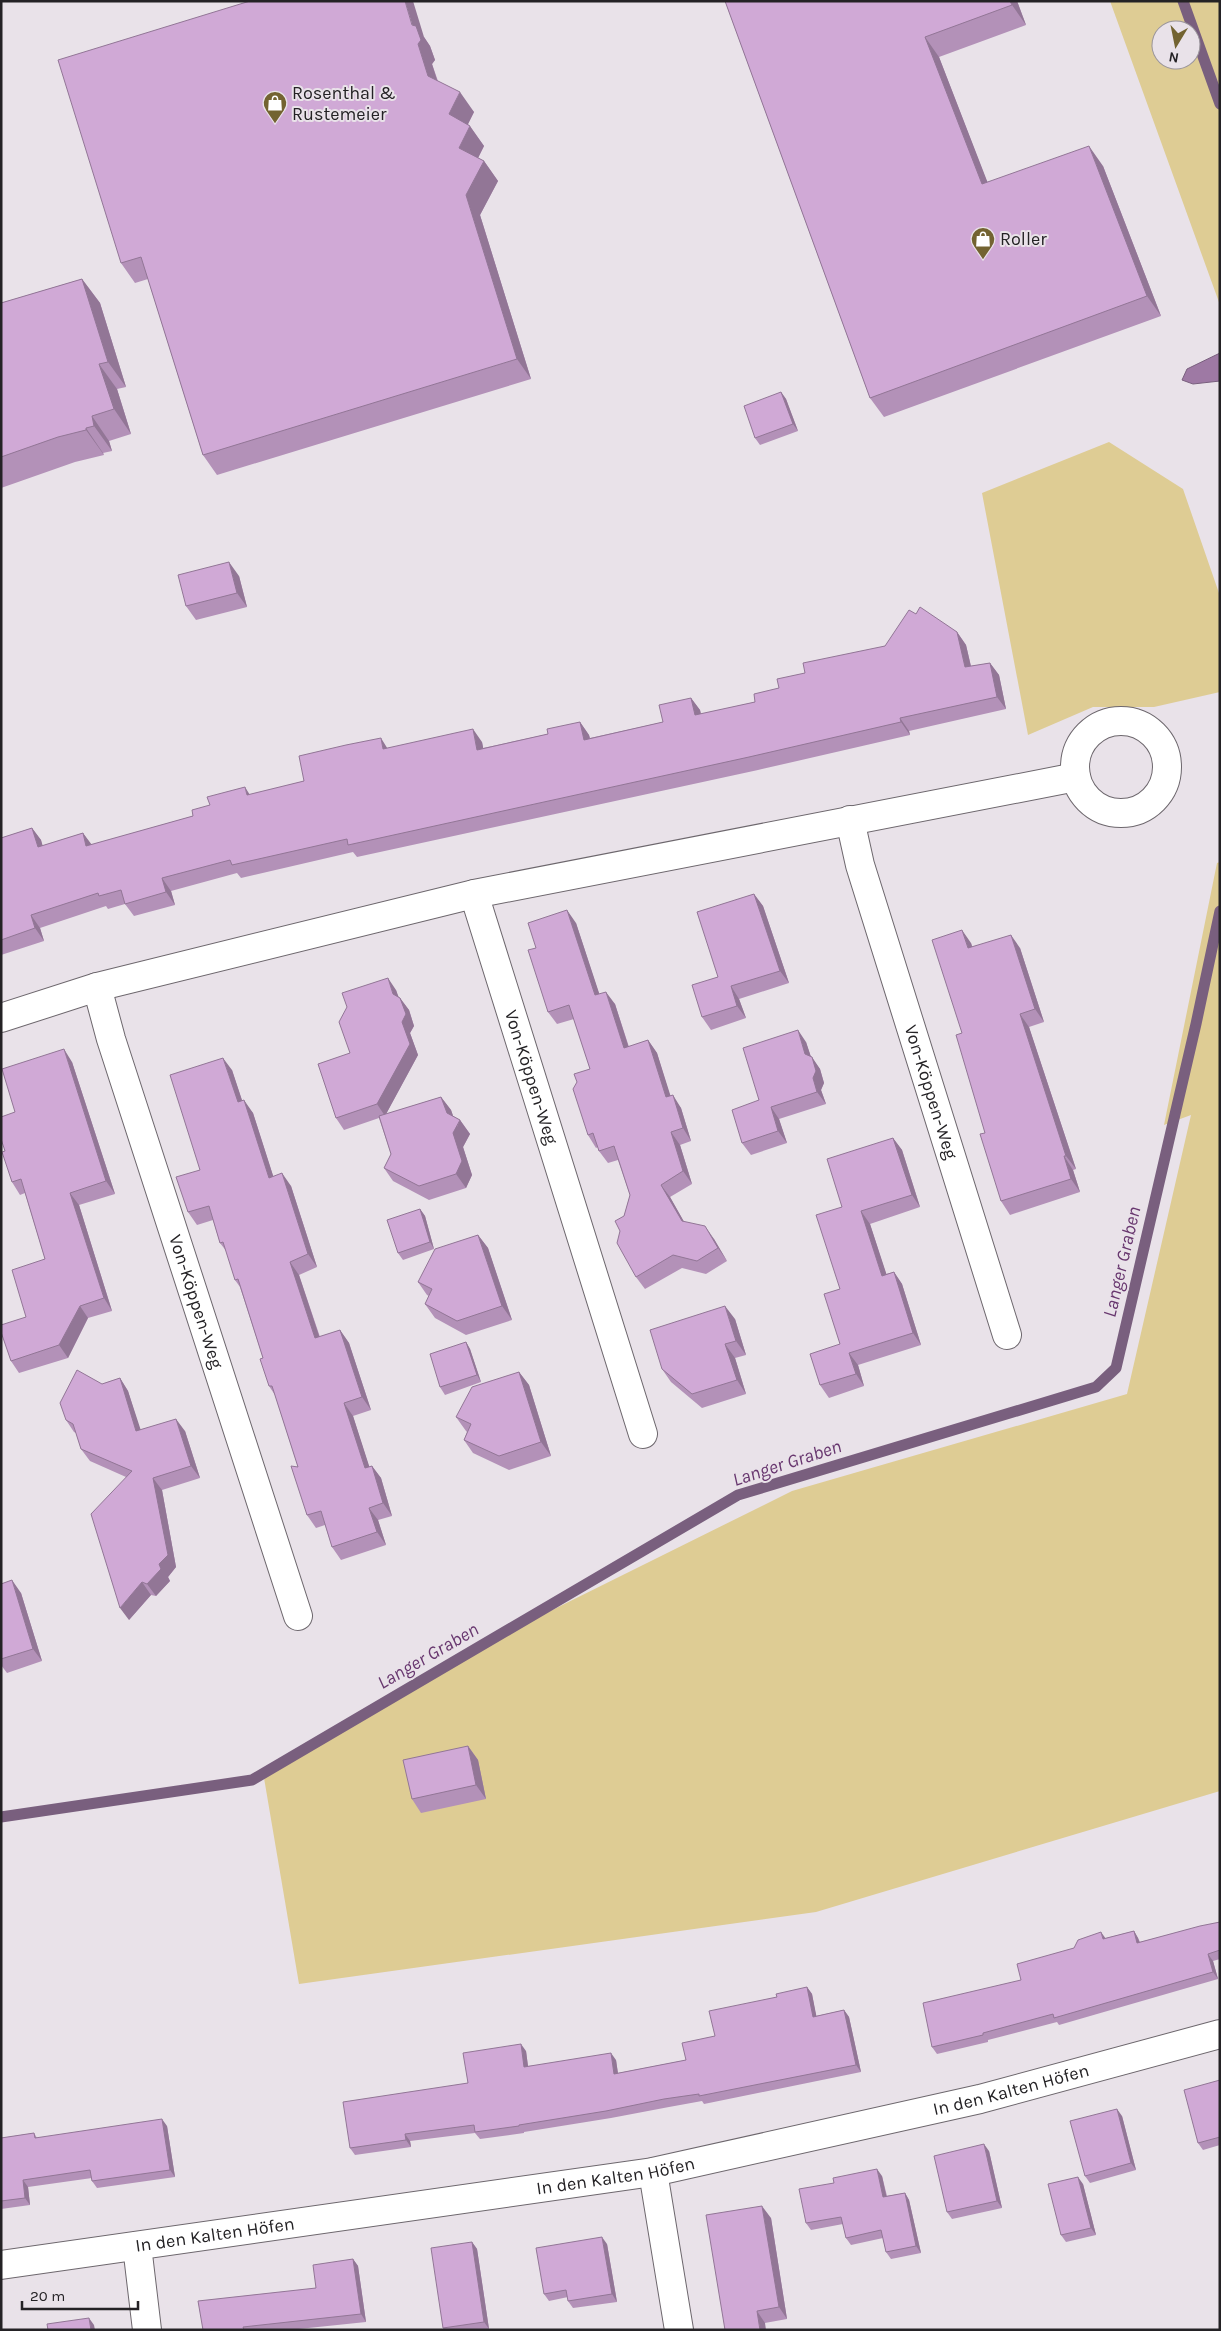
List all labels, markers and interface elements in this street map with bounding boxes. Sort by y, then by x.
north arrow [1151,20,1201,70]
text: N [1167,48,1180,67]
place label: Rosenthal & Rustemeier [292,82,396,125]
shop icon: Rosenthal & Rustemeier [262,90,288,124]
shop icon: Roller [970,226,996,260]
place label: Roller [1000,228,1047,250]
street label: Von-Köppen-Weg [500,1007,563,1147]
street label: Von-Köppen-Weg [900,1022,962,1162]
water label: Langer Graben [1099,1204,1145,1320]
street label: Von-Köppen-Weg [164,1232,228,1372]
water label: Langer Graben [730,1435,844,1491]
water label: Langer Graben [374,1618,482,1694]
street label: In den Kalten Höfen [931,2059,1092,2120]
street label: In den Kalten Höfen [535,2152,697,2200]
street label: In den Kalten Höfen [134,2212,296,2257]
scale bar [22,2278,139,2310]
text: 20 m [30,2287,65,2305]

